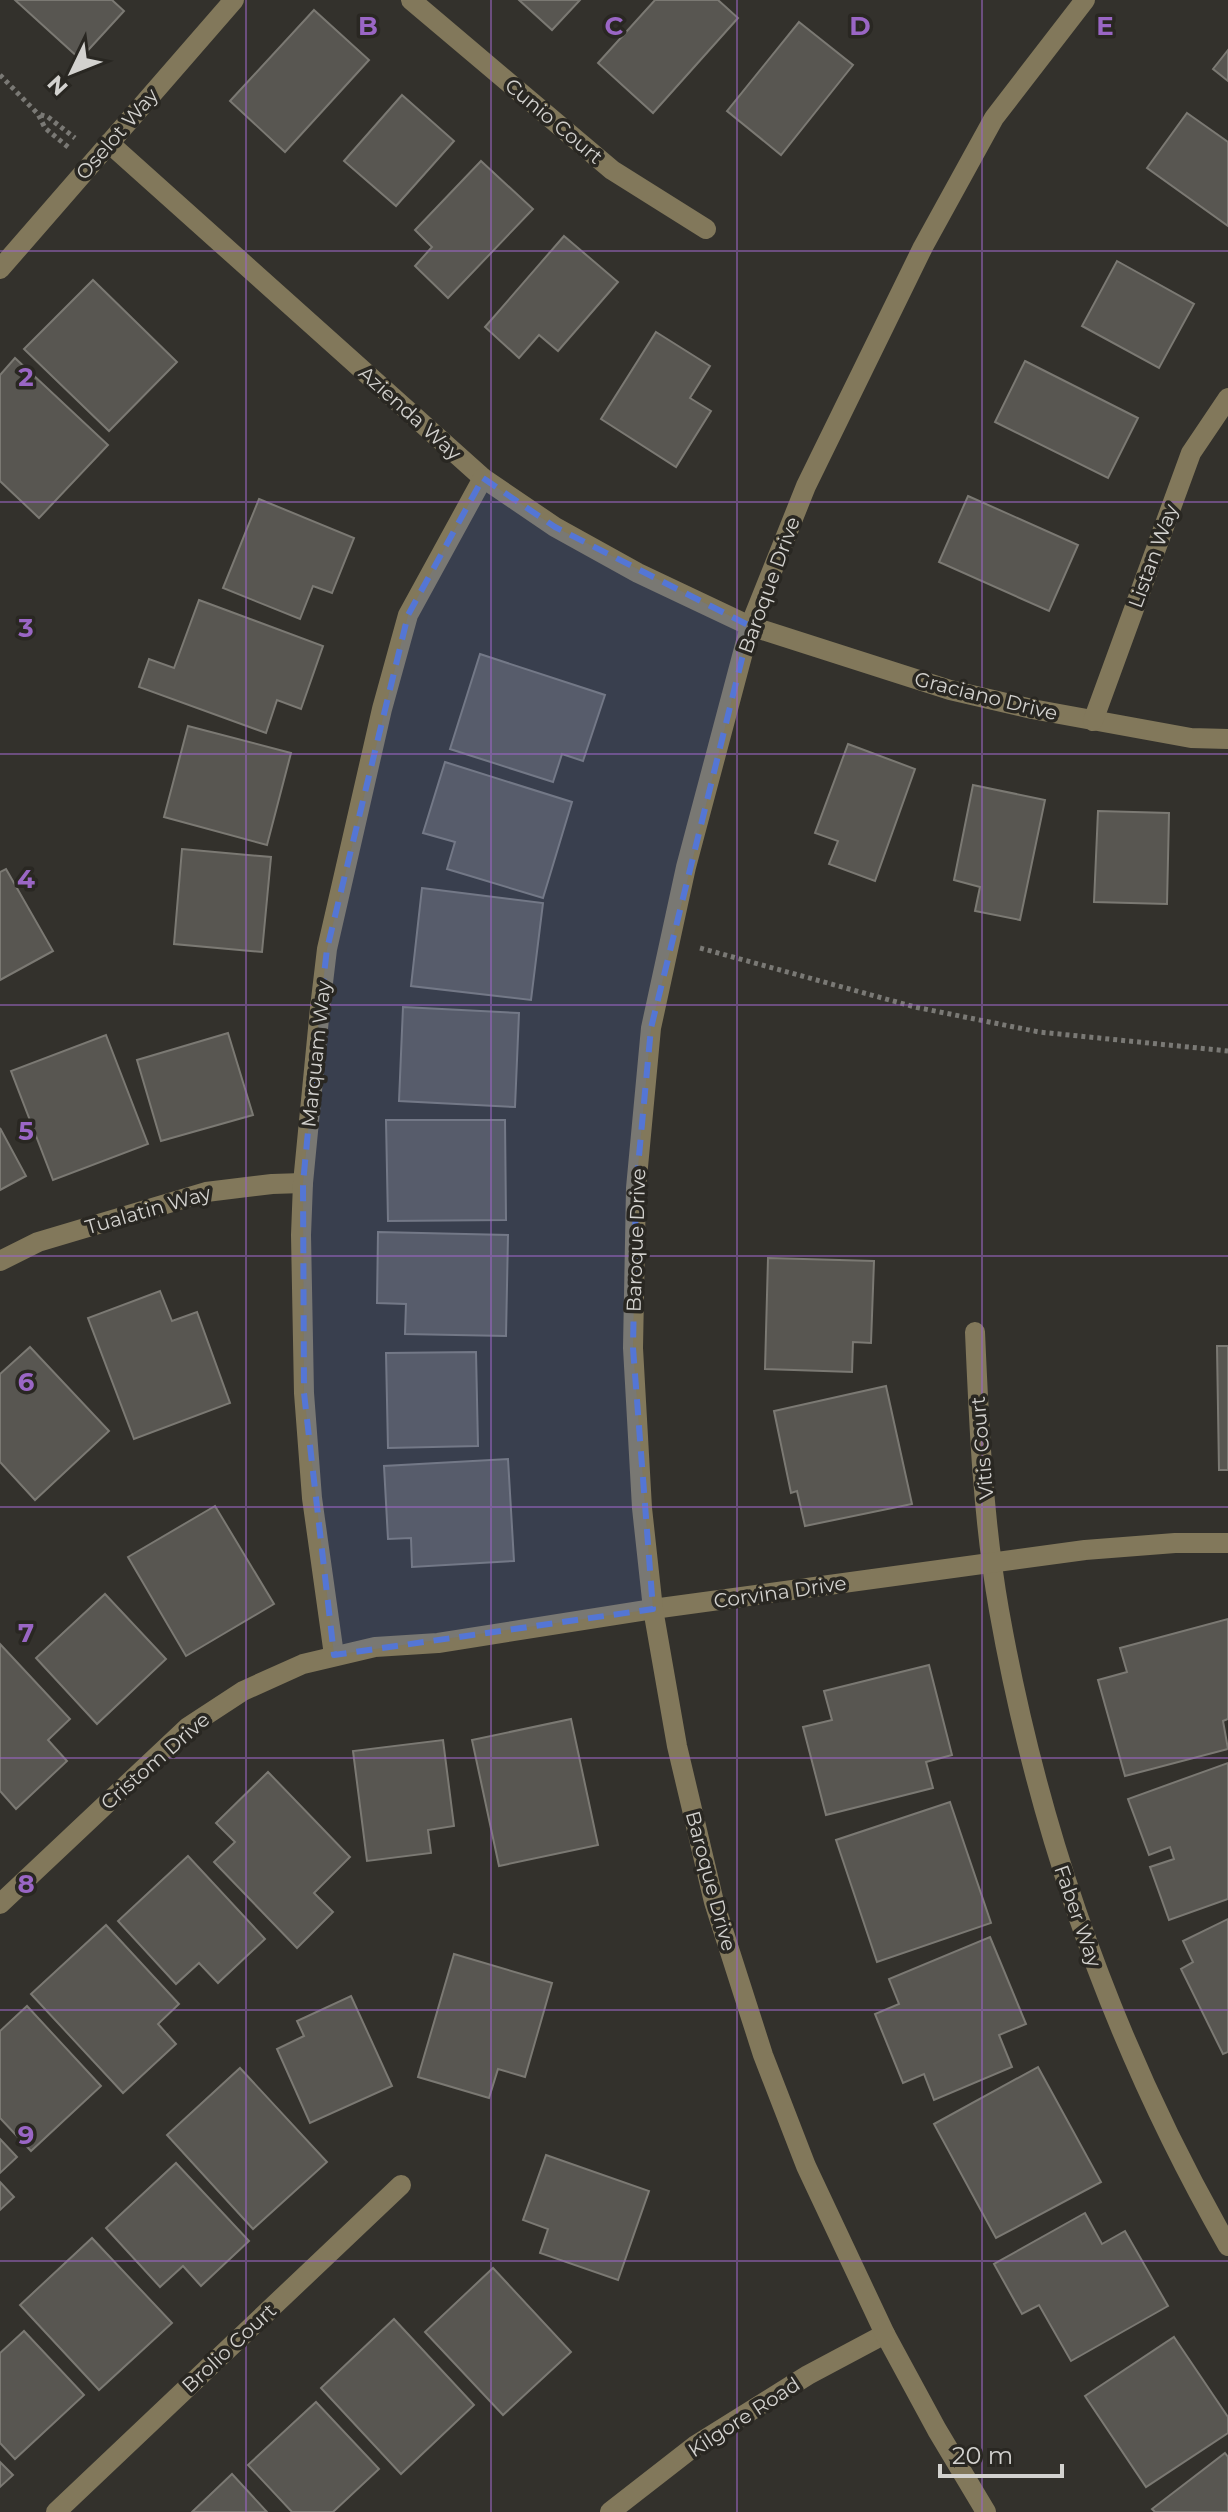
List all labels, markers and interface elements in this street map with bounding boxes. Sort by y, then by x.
text: B [358,10,378,42]
text: C [605,10,624,42]
text: D [849,10,871,42]
text: E [1096,10,1114,42]
north arrow [32,32,112,112]
text: N [42,70,74,101]
street label: Cunio Court [500,73,608,169]
street label: Oselot Way [71,83,163,185]
text: 2 [18,361,34,393]
street label: Azienda Way [354,361,466,465]
street label: Listan Way [1123,501,1183,611]
street label: Baroque Drive [733,513,805,657]
text: 3 [17,612,34,644]
street label: Graciano Drive [912,667,1060,725]
text: 4 [17,863,35,895]
street label: Marquam Way [296,979,336,1129]
text: 5 [18,1115,34,1147]
street label: Baroque Drive [621,1168,651,1312]
street label: Tualatin Way [83,1181,214,1239]
text: 6 [18,1366,35,1398]
street label: Vitis Court [966,1395,998,1501]
street label: Corvina Drive [712,1571,848,1613]
text: 7 [18,1617,34,1649]
street label: Cristom Drive [96,1707,214,1815]
street label: Baroque Drive [681,1808,741,1954]
street label: Faber Way [1049,1862,1107,1970]
text: 8 [17,1868,35,1900]
text: 9 [18,2119,34,2151]
street label: Brolio Court [177,2298,281,2398]
street label: Kilgore Road [684,2372,804,2462]
scale bar [940,2428,1062,2478]
text: 20 m [952,2441,1013,2470]

